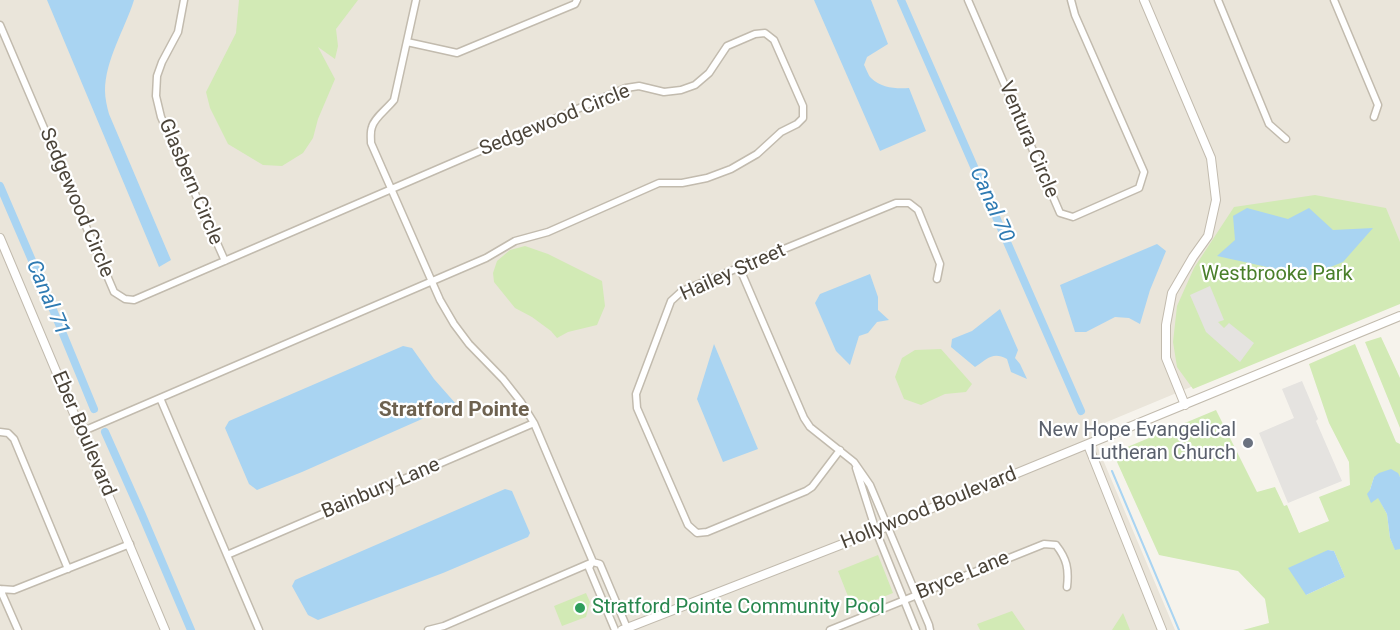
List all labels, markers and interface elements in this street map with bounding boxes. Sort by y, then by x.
street label: Ventura Circle [993,78,1063,202]
street label: Sedgewood Circle [476,80,634,162]
street label: Glasbern Circle [153,115,227,249]
street label: Sedgewood Circle [34,125,118,281]
water label: Canal 70 [963,163,1019,247]
street label: Hailey Street [677,239,789,307]
water label: Canal 71 [20,256,74,340]
park label: Westbrooke Park [1201,263,1353,287]
street label: Eber Boulevard [46,368,120,500]
district label: Stratford Pointe [379,398,529,424]
place label: New Hope Evangelical Lutheran Church [1038,419,1236,466]
marker: New Hope Evangelical Lutheran Church [1241,436,1255,450]
street label: Bainbury Lane [318,453,444,525]
street label: Hollywood Boulevard [838,463,1020,555]
street label: Bryce Lane [913,547,1013,605]
place label: Stratford Pointe Community Pool [592,596,885,620]
marker: Stratford Pointe Community Pool [573,601,587,615]

